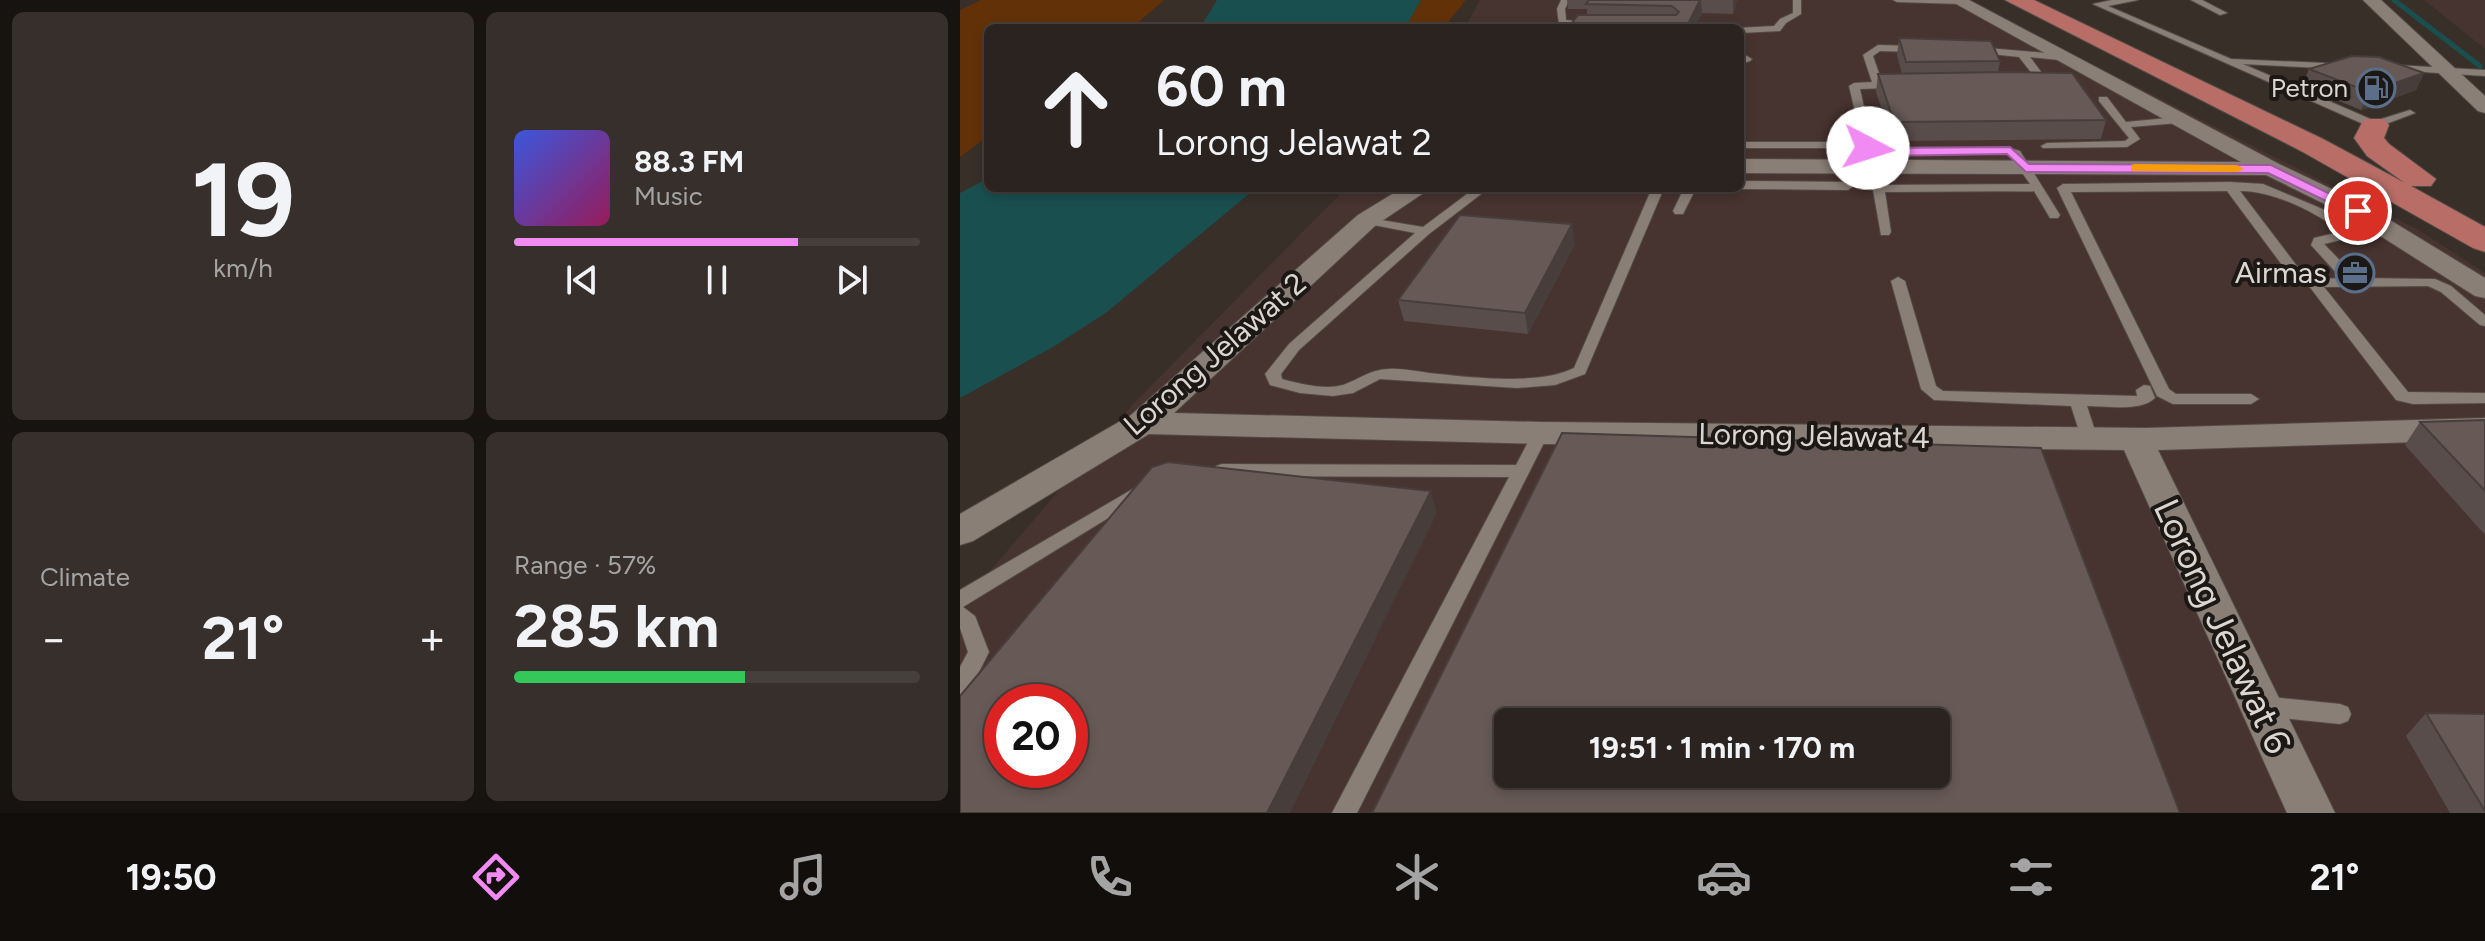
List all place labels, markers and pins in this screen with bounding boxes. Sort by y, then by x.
fuel station icon: Petron [2355,67,2397,109]
place label: Petron [2271,72,2348,104]
pin [2324,177,2392,245]
office icon: Airmas [2334,252,2376,294]
place label: Airmas [2235,254,2327,291]

